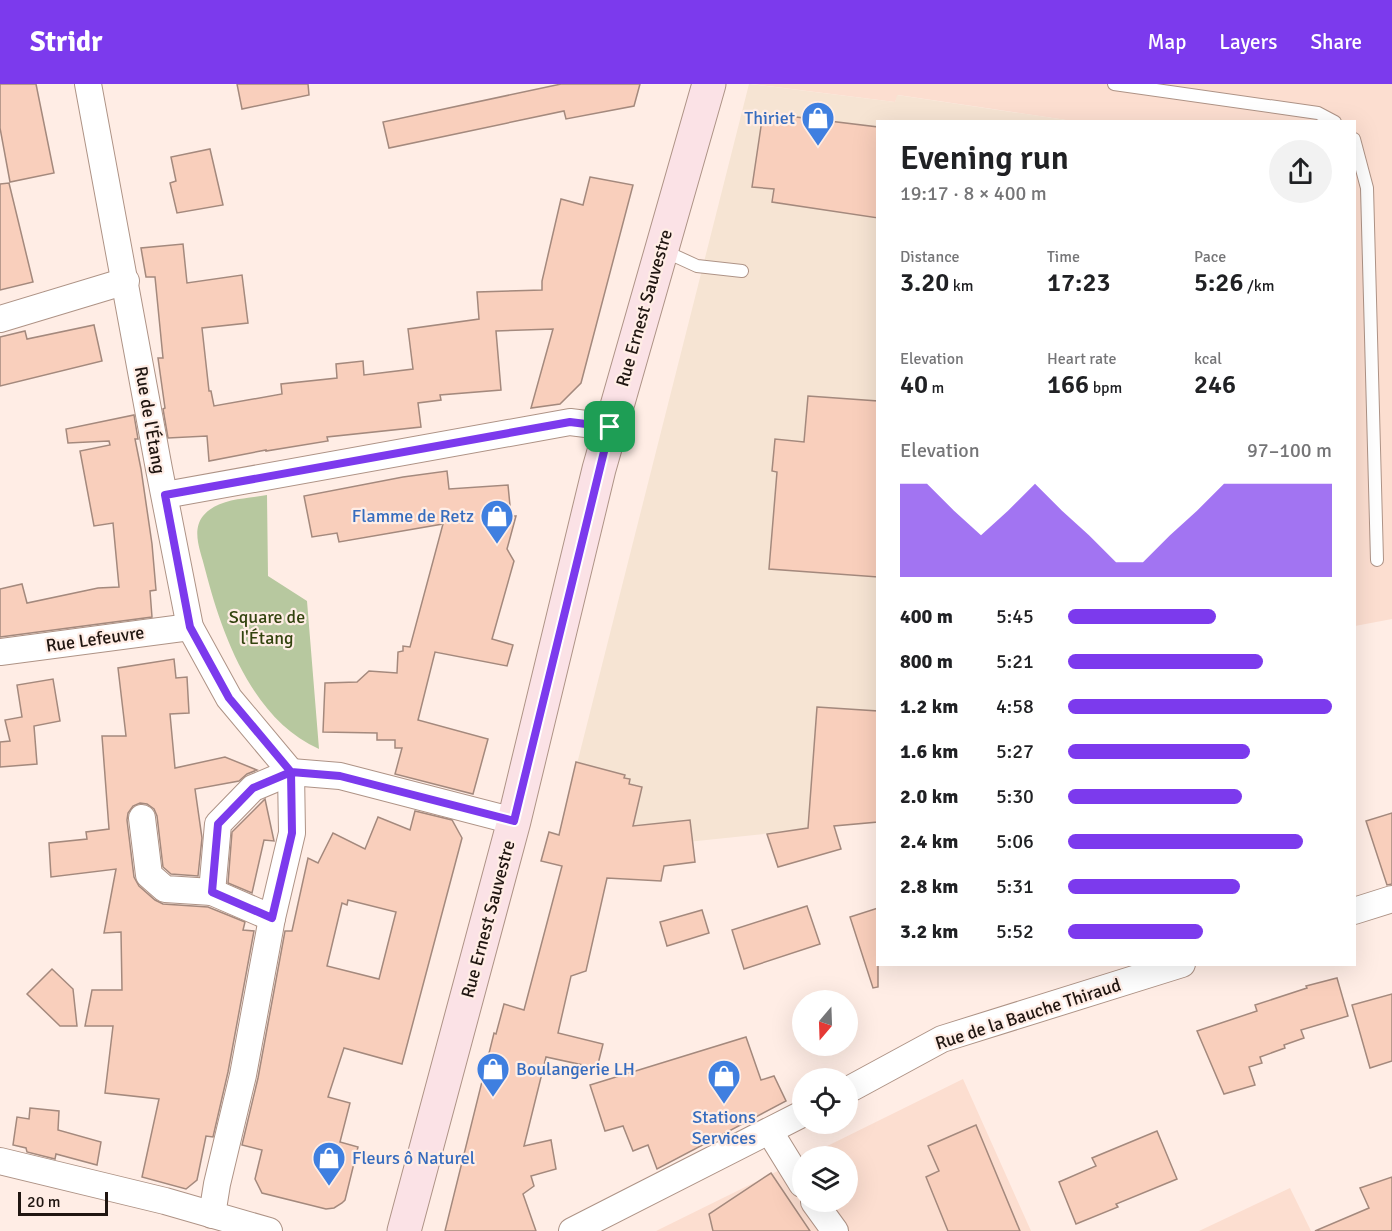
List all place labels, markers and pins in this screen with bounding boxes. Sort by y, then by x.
shop icon: Thiriet [800,100,836,147]
place label: Thiriet [744,107,795,129]
pin [584,401,635,452]
shop icon: Flamme de Retz [479,498,515,545]
place label: Flamme de Retz [352,505,474,527]
shop icon: Boulangerie LH [475,1051,511,1098]
place label: Boulangerie LH [516,1058,635,1080]
shop icon: Stations Services [706,1058,742,1105]
place label: Stations Services [692,1106,756,1149]
shop icon: Fleurs ô Naturel [311,1140,347,1187]
place label: Fleurs ô Naturel [352,1147,475,1169]

